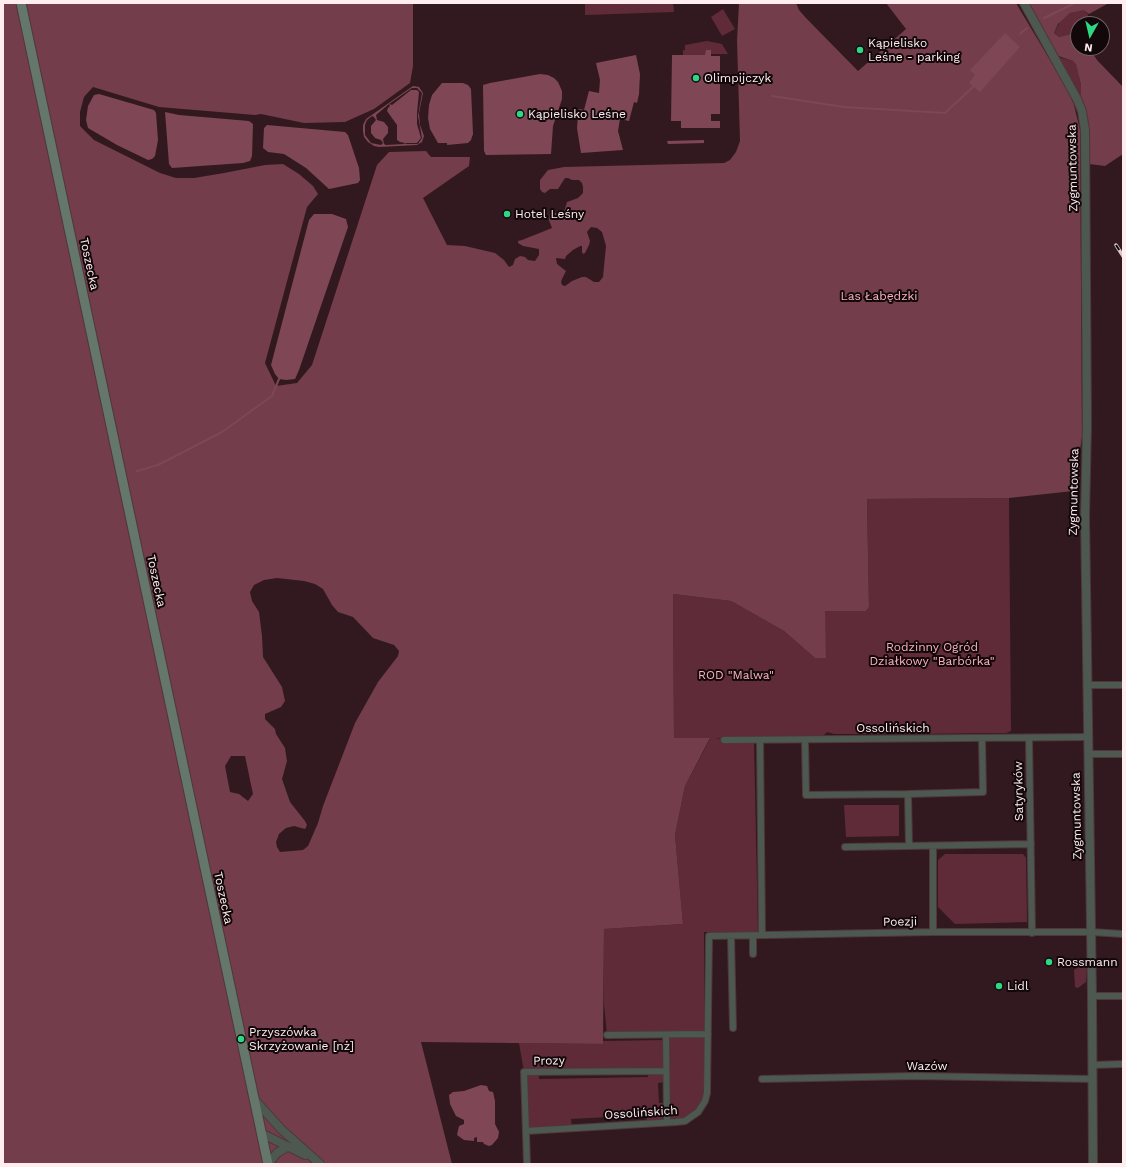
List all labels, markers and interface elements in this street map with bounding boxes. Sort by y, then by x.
north arrow [1070,16,1110,56]
place label: Kąpielisko Leśne - parking [868,36,960,64]
text: N [1083,40,1093,54]
marker: Kąpielisko Leśne - parking [855,45,865,55]
place label: Olimpijczyk [704,71,771,85]
marker: Olimpijczyk [691,73,701,83]
place label: Kąpielisko Leśne [528,107,626,121]
marker: Kąpielisko Leśne [515,109,525,119]
street label: Zygmuntowska [1065,124,1081,212]
place label: Hotel Leśny [515,207,584,221]
marker: Hotel Leśny [502,209,512,219]
street label: Toszecka [76,237,102,291]
park label: Las Łabędzki [840,289,918,303]
street label: Zygmuntowska [1066,448,1082,536]
street label: Toszecka [143,554,169,608]
park label: Rodzinny Ogród Działkowy "Barbórka" [869,640,995,668]
park label: ROD "Malwa" [698,668,774,682]
street label: Ossolińskich [856,721,930,735]
street label: Satyryków [1011,761,1027,821]
street label: Zygmuntowska [1069,772,1085,860]
street label: Toszecka [210,871,236,925]
street label: Poezji [883,915,917,929]
place label: Rossmann [1057,955,1118,969]
marker: Rossmann [1044,957,1054,967]
place label: Lidl [1007,979,1029,993]
marker: Lidl [994,981,1004,991]
place label: Przyszówka Skrzyżowanie [nż] [249,1025,354,1053]
marker: Przyszówka Skrzyżowanie [nż] [236,1034,246,1044]
street label: Prozy [533,1054,565,1068]
street label: Wazów [906,1059,948,1073]
street label: Ossolińskich [604,1103,678,1123]

